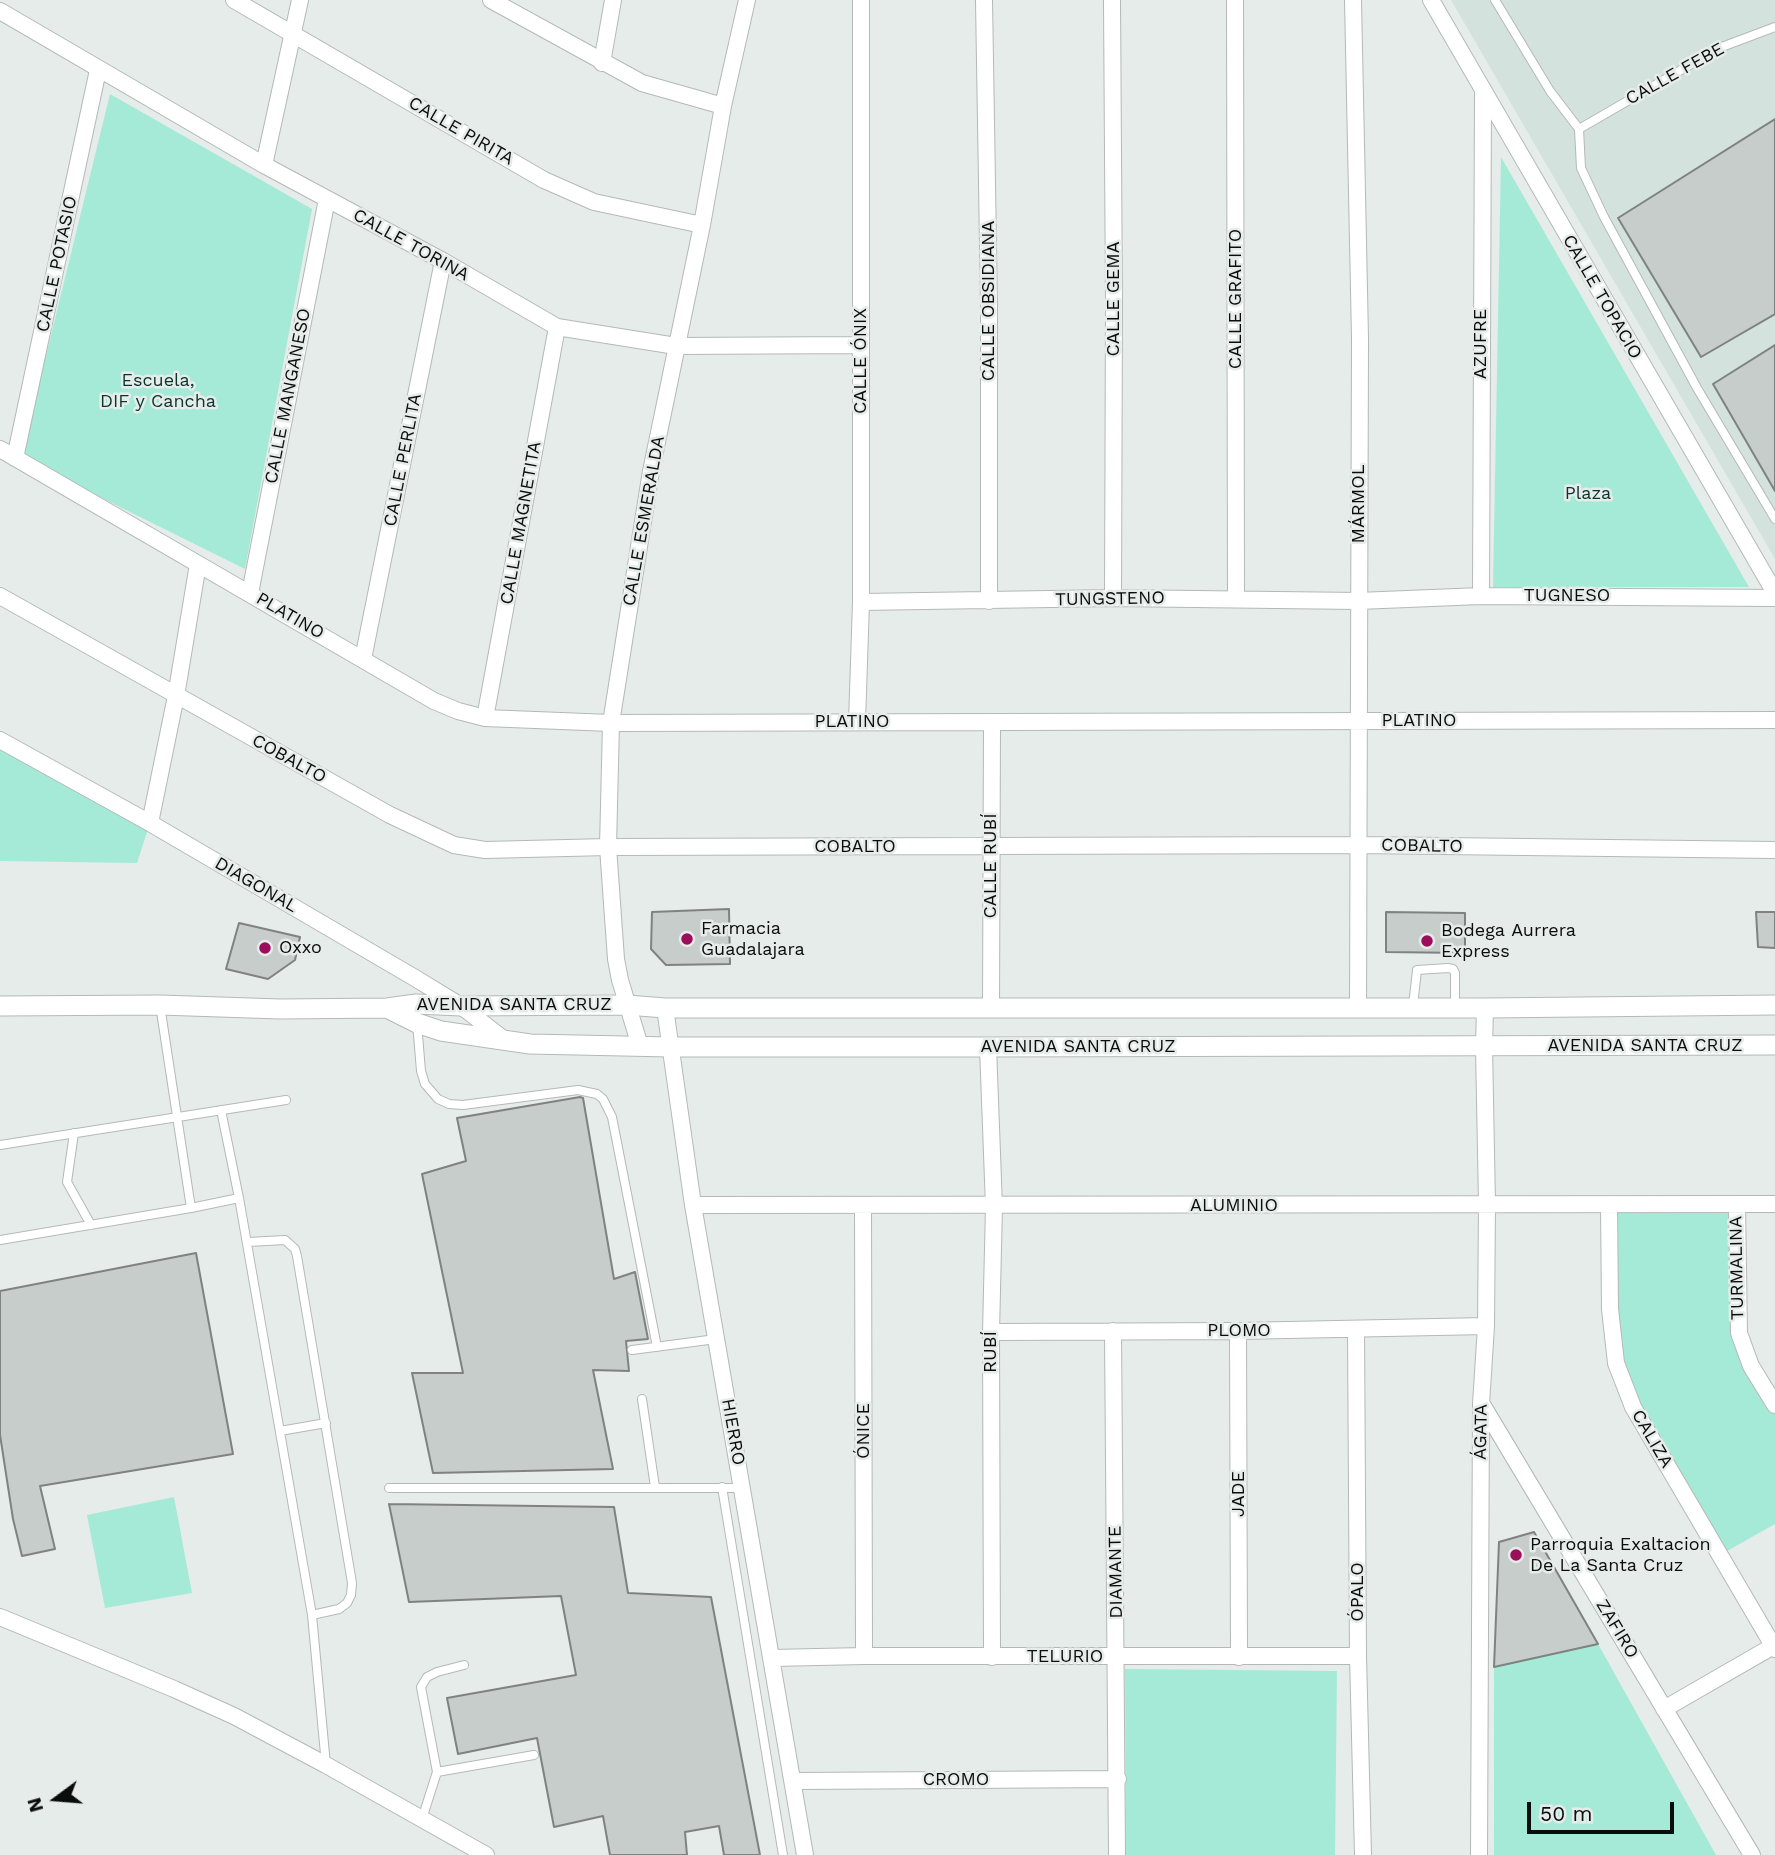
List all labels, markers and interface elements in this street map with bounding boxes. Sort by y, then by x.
street label: CALLE FEBE [1622,38,1728,110]
street label: CALLE PIRITA [404,92,518,170]
street label: CALLE POTASIO [32,194,82,334]
street label: CALLE TORINA [349,204,473,286]
street label: CALLE OBSIDIANA [978,221,1000,381]
street label: CALLE GRAFITO [1225,229,1247,369]
street label: CALLE TOPACIO [1558,231,1646,363]
street label: CALLE GEMA [1103,241,1125,357]
street label: CALLE MANGANESO [260,306,316,486]
street label: CALLE ÓNIX [850,308,872,414]
street label: AZUFRE [1470,309,1492,379]
park label: Escuela, DIF y Cancha [100,370,216,412]
street label: CALLE PERLITA [380,392,426,528]
street label: CALLE ESMERALDA [618,434,670,608]
street label: CALLE MAGNETITA [496,440,546,606]
street label: MÁRMOL [1348,465,1370,543]
park label: Plaza [1565,483,1611,505]
street label: TUGNESO [1524,585,1610,607]
street label: TUNGSTENO [1055,587,1165,611]
street label: PLATINO [252,588,328,644]
street label: PLATINO [1382,710,1456,732]
street label: PLATINO [815,711,889,733]
street label: COBALTO [248,730,330,788]
street label: CALLE RUBÍ [980,813,1002,919]
street label: COBALTO [1381,834,1463,858]
street label: COBALTO [814,836,896,858]
street label: DIAGONAL [211,853,301,917]
place label: Farmacia Guadalajara [701,918,805,960]
place label: Bodega Aurrera Express [1441,920,1576,962]
marker: Farmacia Guadalajara [679,931,695,947]
marker: Bodega Aurrera Express [1419,933,1435,949]
place label: Oxxo [279,937,322,959]
marker: Oxxo [257,940,273,956]
street label: AVENIDA SANTA CRUZ [416,994,612,1016]
street label: AVENIDA SANTA CRUZ [1547,1035,1743,1057]
street label: AVENIDA SANTA CRUZ [980,1036,1176,1058]
street label: ALUMINIO [1190,1195,1278,1217]
street label: TURMALINA [1725,1216,1749,1320]
street label: PLOMO [1207,1320,1271,1342]
street label: RUBÍ [980,1331,1002,1373]
street label: HIERRO [717,1397,749,1467]
street label: ÓNICE [853,1403,875,1459]
street label: ÁGATA [1470,1404,1492,1460]
street label: CALIZA [1627,1406,1677,1472]
street label: JADE [1228,1471,1250,1517]
street label: DIAMANTE [1104,1525,1128,1619]
place label: Parroquia Exaltacion De La Santa Cruz [1530,1534,1711,1576]
marker: Parroquia Exaltacion De La Santa Cruz [1508,1547,1524,1563]
street label: ÓPALO [1347,1562,1369,1622]
street label: ZAFIRO [1591,1596,1643,1662]
street label: TELURIO [1027,1646,1103,1668]
north arrow [21,1764,91,1834]
street label: CROMO [923,1769,989,1791]
scale bar [1530,1788,1677,1832]
text: N [22,1795,48,1815]
text: 50 m [1540,1801,1592,1826]

